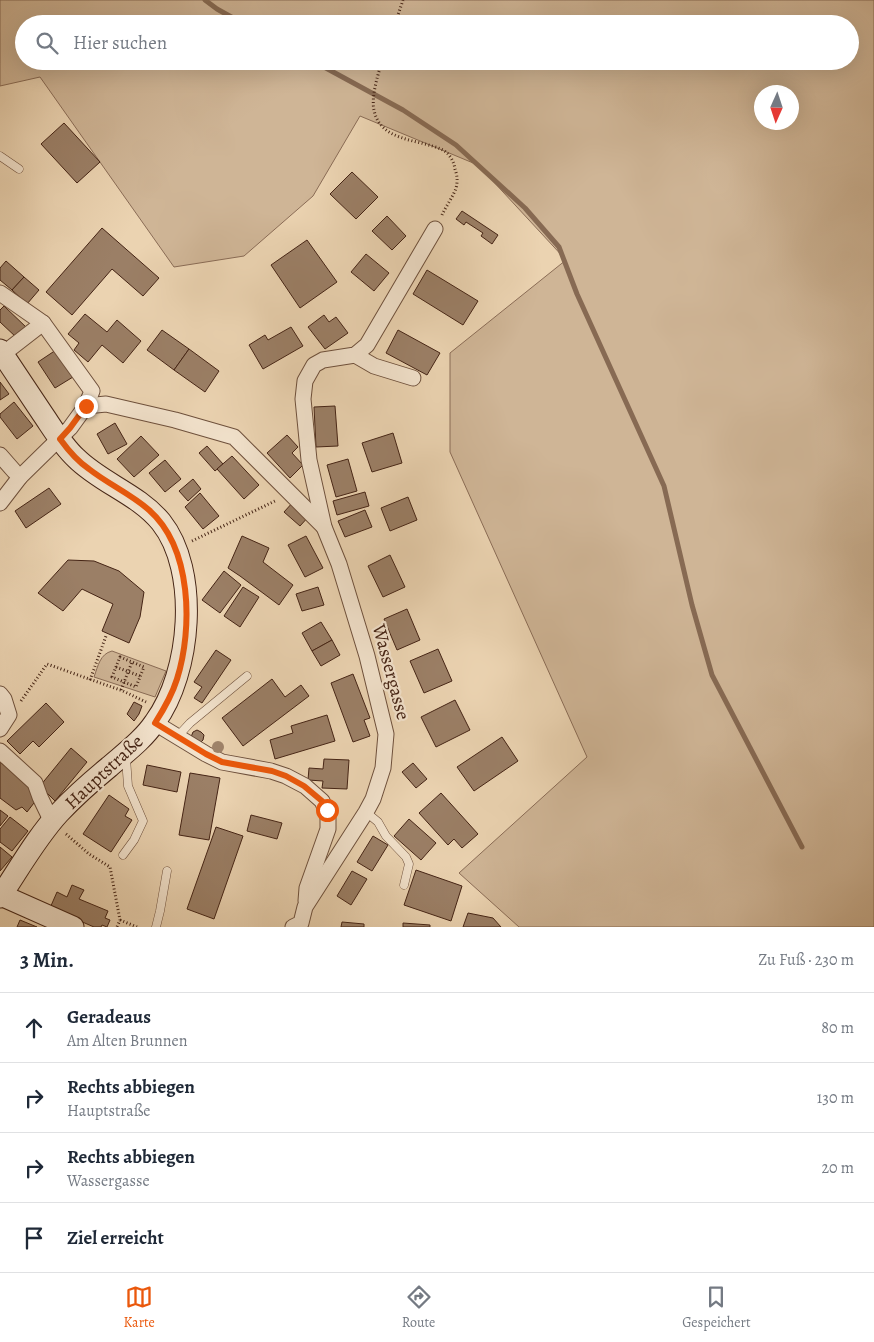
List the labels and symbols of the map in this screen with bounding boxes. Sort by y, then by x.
north arrow [754,85,799,130]
route end [75,395,98,418]
street label: Wassergasse [365,620,416,723]
street label: Hauptstraße [59,729,149,815]
route start [316,799,339,822]

